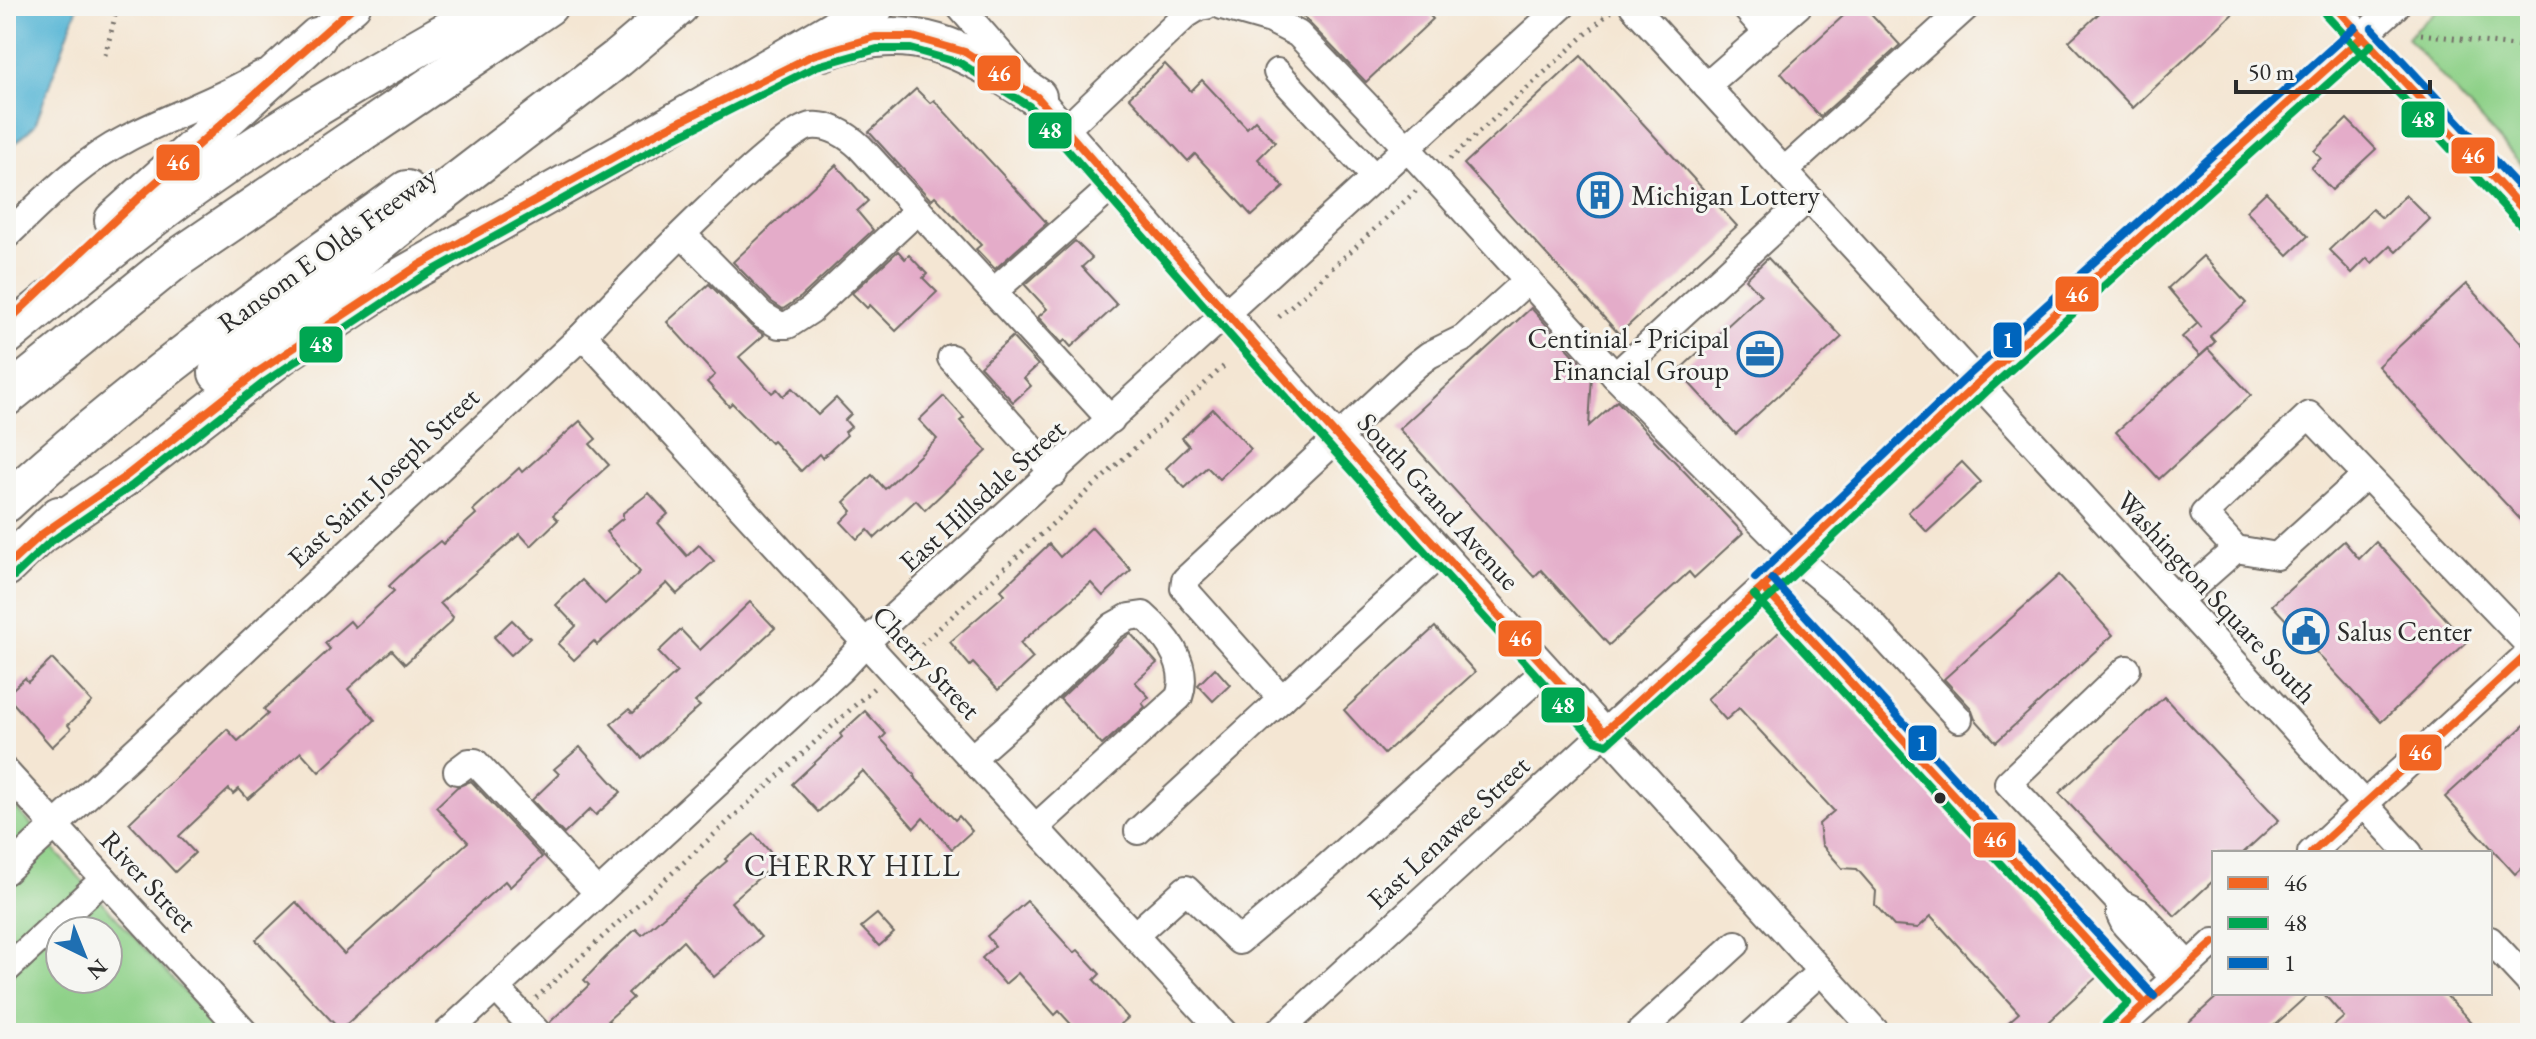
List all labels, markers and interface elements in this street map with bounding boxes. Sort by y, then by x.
scale bar [2236,44,2430,94]
line badge: 46 [976,54,1022,92]
text: 50 m [2248,56,2295,87]
text: 46 [987,59,1011,88]
line badge: 48 [2400,100,2446,139]
text: 48 [2411,105,2435,134]
line badge: 48 [1027,111,1073,150]
text: 48 [1038,116,1062,145]
line badge: 46 [2450,136,2496,175]
text: 46 [2461,141,2485,170]
line badge: 46 [155,143,201,182]
text: 46 [166,148,190,177]
street label: Ransom E Olds Freeway [211,157,444,340]
building icon: Michigan Lottery [1576,171,1624,219]
place label: Michigan Lottery [1631,177,1821,213]
line badge: 46 [2054,275,2100,313]
text: 46 [2065,280,2089,309]
place label: Centinial - Pricipal Financial Group [1528,320,1729,388]
line badge: 1 [1992,321,2023,359]
line badge: 48 [298,325,344,364]
text: 1 [2002,326,2014,355]
text: 48 [309,330,333,359]
office icon: Centinial - Pricipal Financial Group [1736,330,1784,378]
street label: East Saint Joseph Street [280,379,486,575]
street label: South Grand Avenue [1350,405,1528,597]
street label: East Hillsdale Street [891,411,1073,579]
street label: Washington Square South [2109,483,2325,711]
street label: Cherry Street [865,597,989,727]
public building icon: Salus Center [2282,607,2330,655]
place label: Salus Center [2337,613,2473,649]
line badge: 46 [1497,619,1543,658]
text: 46 [1508,624,1532,653]
line badge: 48 [1540,686,1586,724]
text: 48 [1551,691,1575,720]
line badge: 1 [1907,724,1938,762]
text: 1 [1916,729,1928,758]
line badge: 46 [2398,733,2443,772]
text: 46 [2408,738,2432,767]
street label: East Lenawee Street [1359,747,1537,917]
unlabelled marker [1932,790,1948,806]
line badge: 46 [1972,821,2017,859]
street label: River Street [93,823,205,939]
text: 46 [1983,825,2007,854]
district label: CHERRY HILL [744,846,962,885]
legend [2212,851,2492,995]
text: 46 [2284,867,2307,898]
text: 48 [2284,907,2307,938]
north arrow [44,915,124,995]
text: 1 [2284,947,2296,978]
text: N [81,953,114,986]

